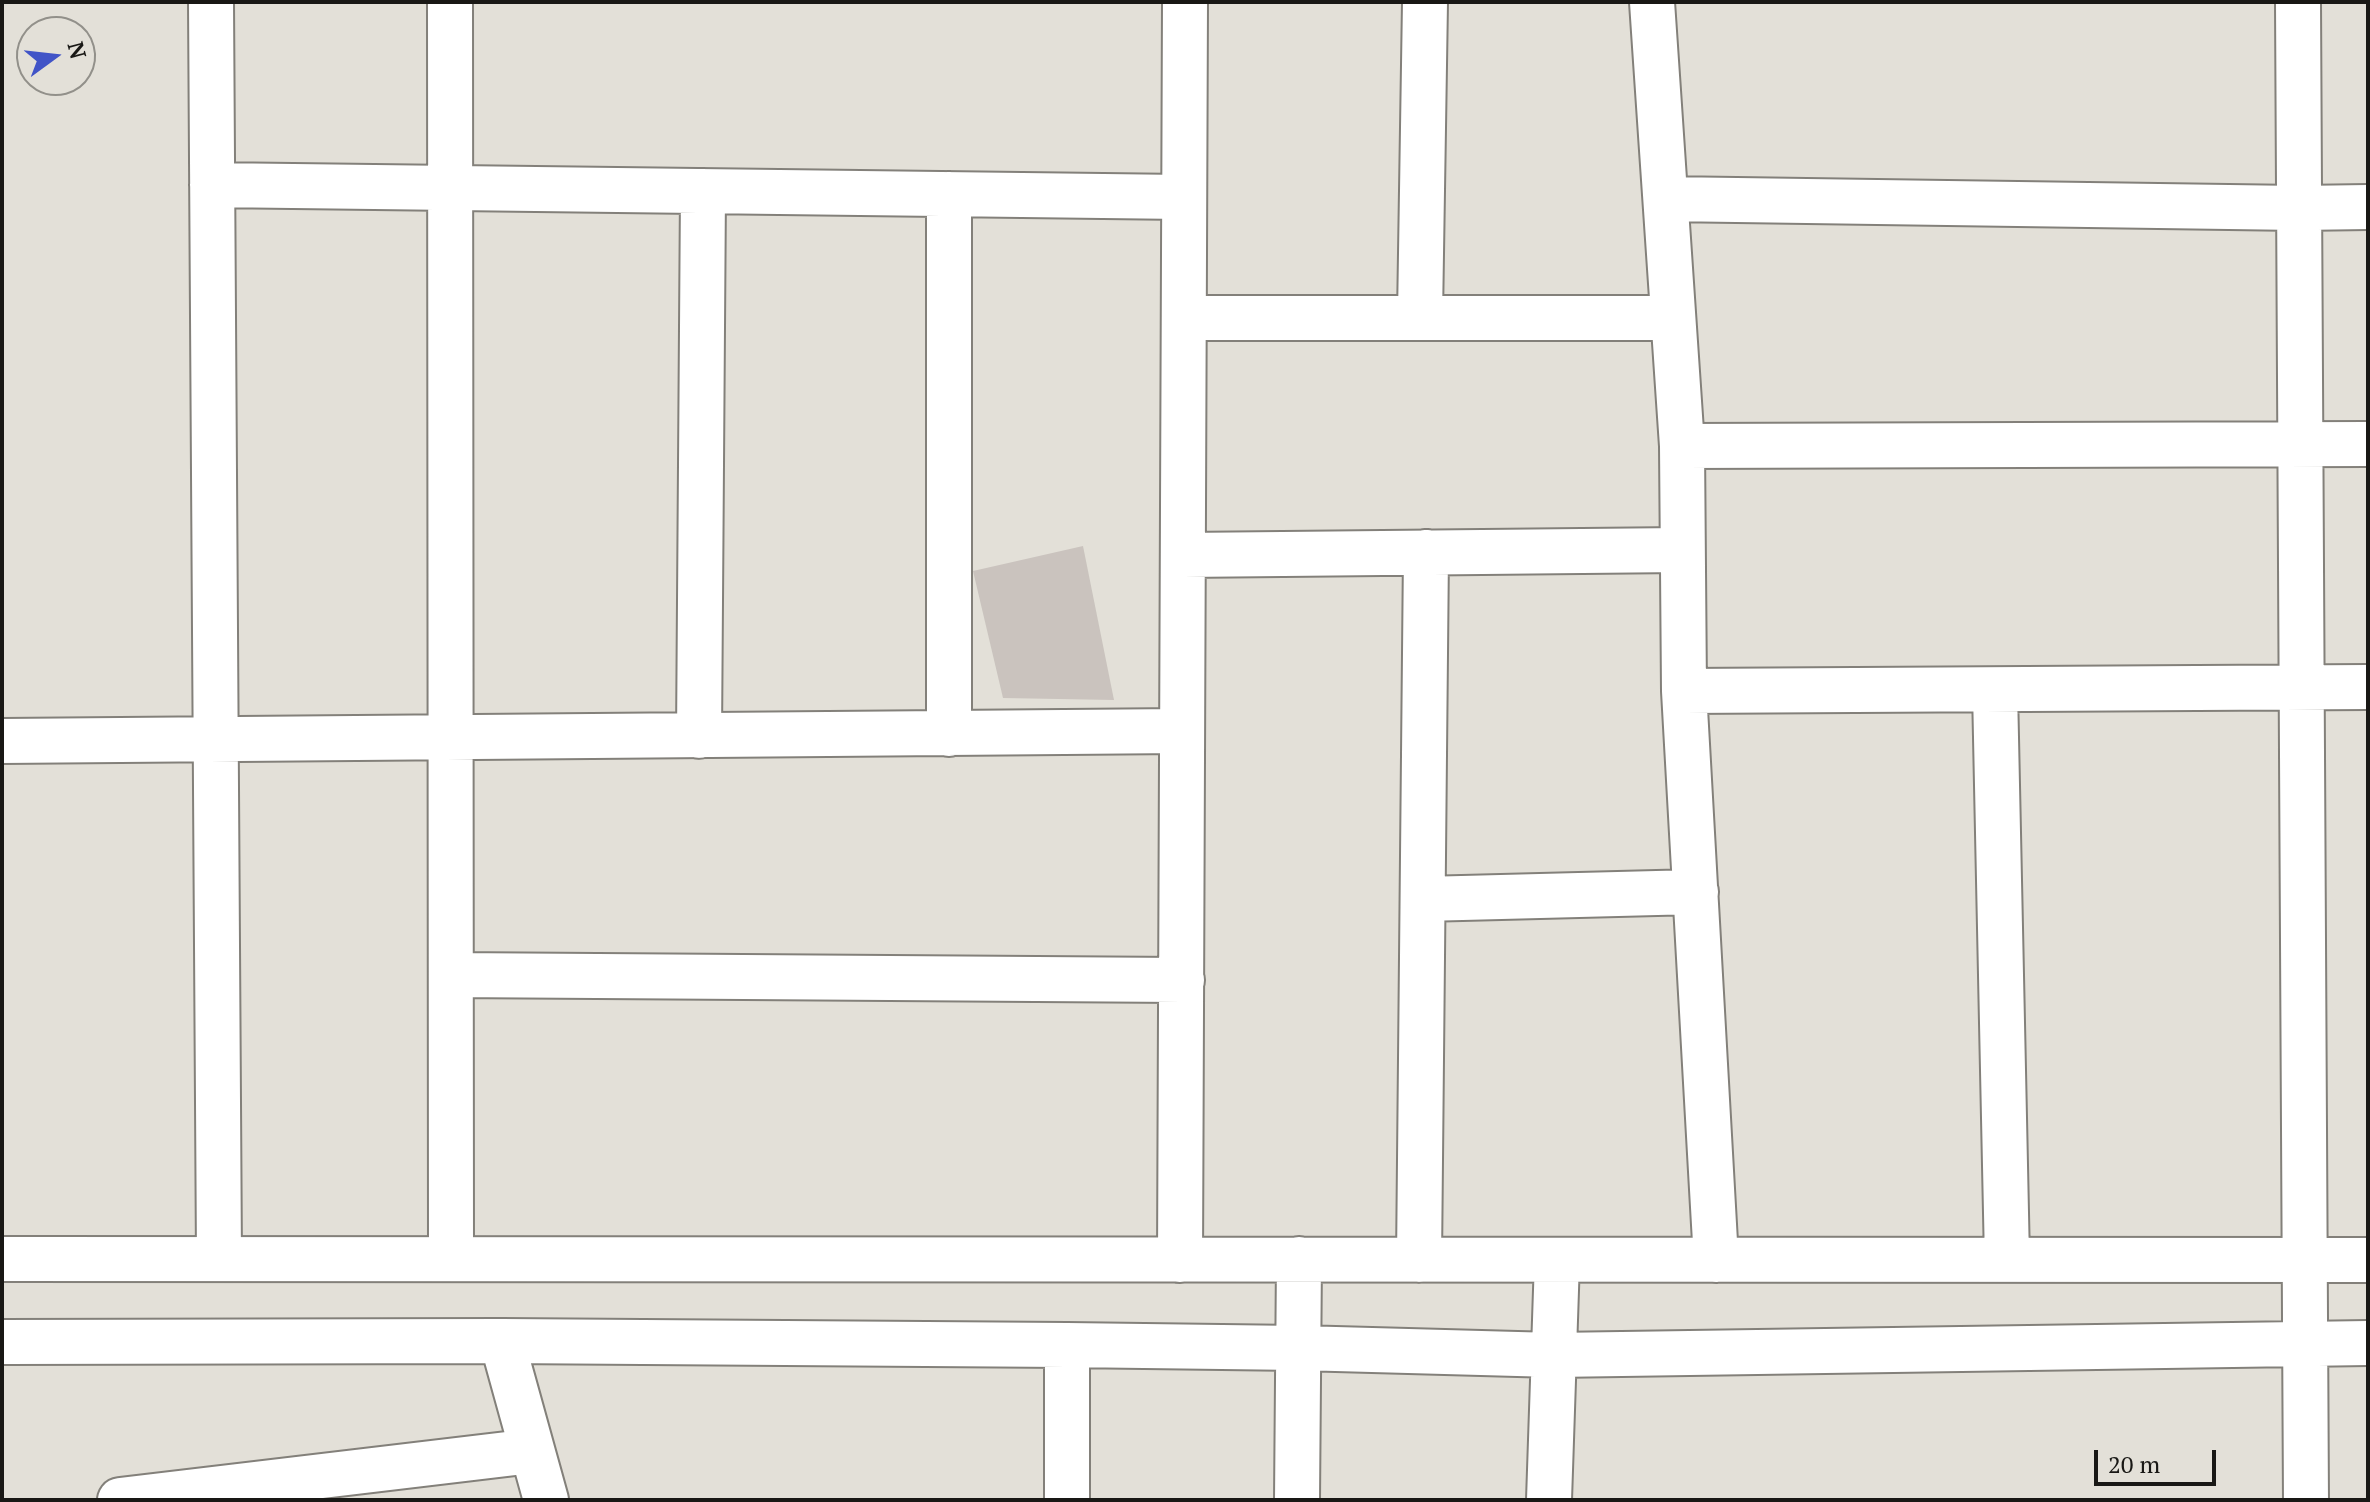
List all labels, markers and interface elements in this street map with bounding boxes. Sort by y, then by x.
north arrow [16,16,96,96]
text: N [62,38,94,62]
scale bar [2098,1434,2220,1484]
text: 20 m [2108,1448,2160,1480]

